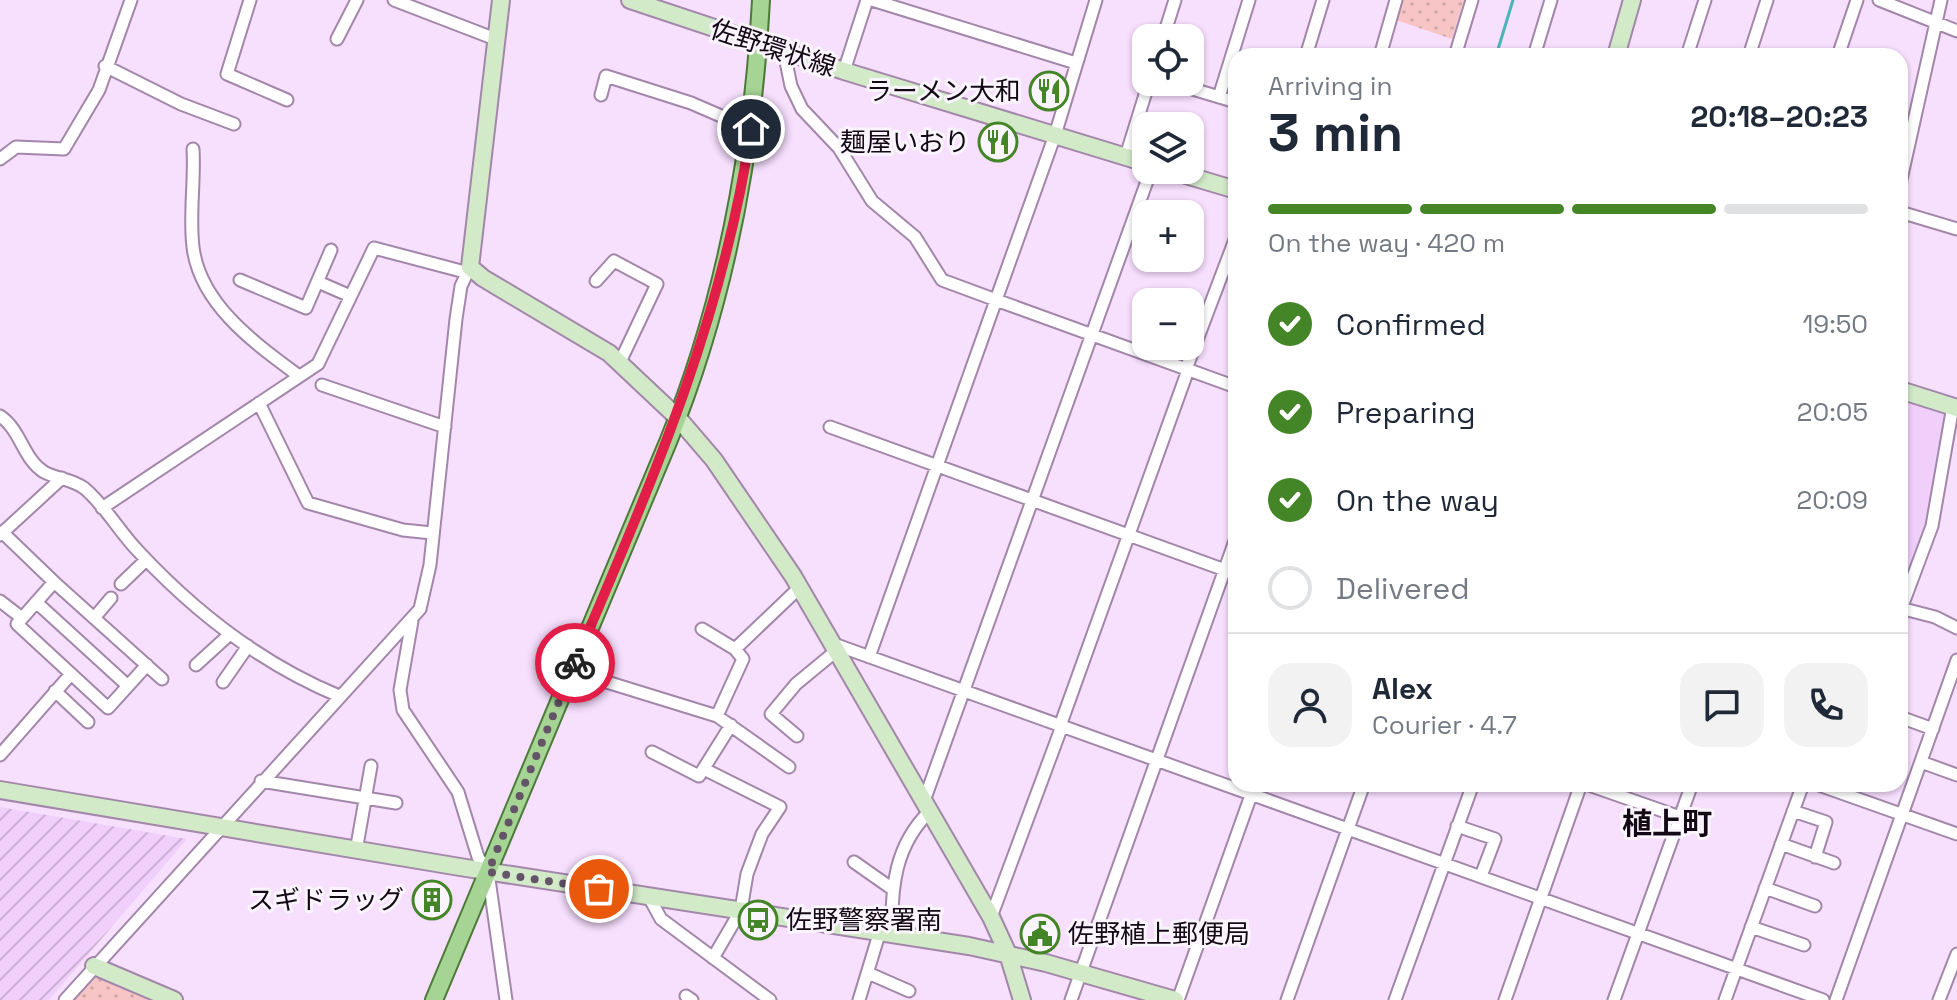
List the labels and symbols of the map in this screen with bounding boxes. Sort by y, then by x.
street label: 佐野環状線 [706,12,840,84]
restaurant icon: ラーメン大和 [1028,70,1070,112]
place label: ラーメン大和 [866,74,1021,108]
pin [717,95,785,163]
restaurant icon: 麺屋いおり [977,121,1019,163]
place label: 麺屋いおり [840,125,970,159]
courier [535,623,615,703]
district label: 植上町 [1622,804,1712,843]
pin [565,855,633,923]
building icon: スギドラッグ [411,879,453,921]
place label: スギドラッグ [248,883,404,917]
bus stop icon: 佐野警察署南 [737,899,779,941]
place label: 佐野警察署南 [786,903,942,937]
public building icon: 佐野植上郵便局 [1019,913,1061,955]
place label: 佐野植上郵便局 [1068,917,1250,951]

